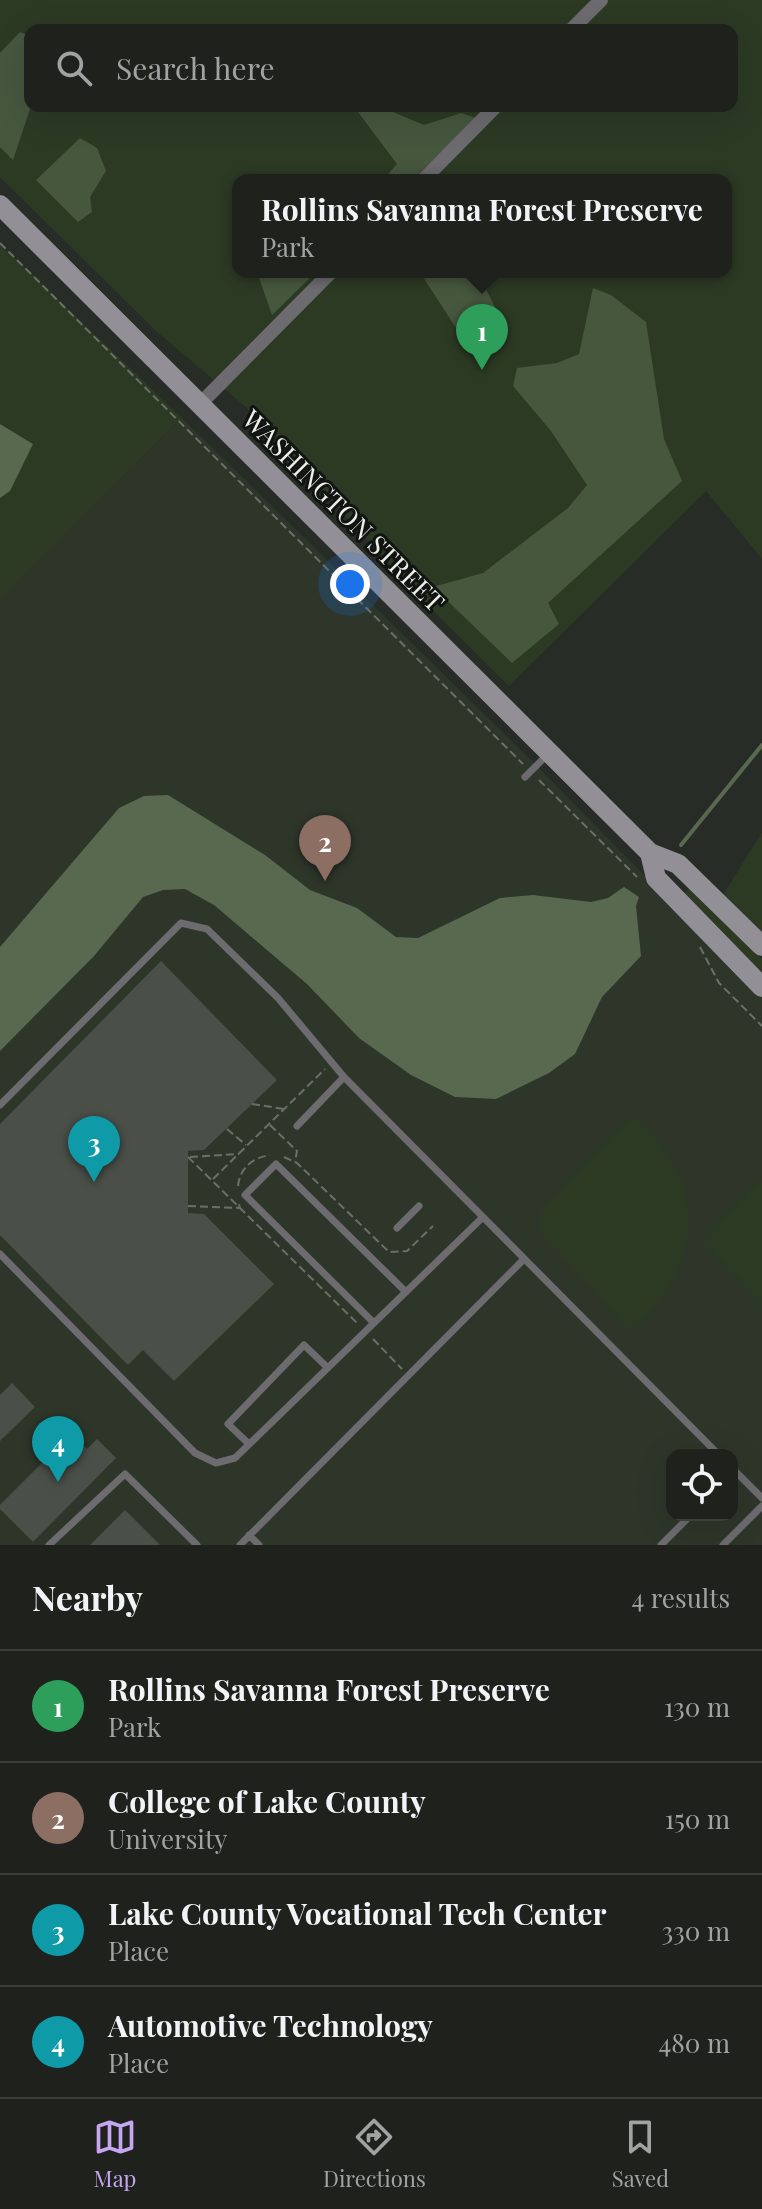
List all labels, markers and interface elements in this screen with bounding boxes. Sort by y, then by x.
search box [24,24,738,112]
icon: search [52,46,96,90]
text: Search here [116,48,275,88]
popup [232,174,732,278]
text: Rollins Savanna Forest Preserve [261,189,703,229]
text: Park [261,229,314,264]
pin: 1 [456,304,508,370]
street label: WASHINGTON STREET [235,401,453,619]
your location [330,564,370,604]
pin: 2 [299,815,351,881]
pin: 3 [68,1116,120,1182]
pin: 4 [32,1416,84,1482]
map controls [666,1449,738,1521]
button: locate [666,1449,738,1521]
text: Nearby [32,1574,143,1620]
text: 4 results [631,1580,730,1615]
text: Rollins Savanna Forest Preserve [108,1669,550,1709]
text: 1 [53,1689,63,1724]
text: 130 m [664,1689,730,1724]
text: Park [108,1709,161,1744]
text: College of Lake County [108,1781,426,1821]
text: 2 [51,1801,65,1836]
text: 150 m [665,1801,730,1836]
text: University [108,1821,227,1856]
text: Lake County Vocational Tech Center [108,1893,607,1933]
text: 3 [52,1913,64,1948]
text: 330 m [661,1913,730,1948]
text: Place [108,1933,169,1968]
text: Automotive Technology [108,2005,433,2045]
text: 4 [51,2025,65,2060]
text: 480 m [658,2025,730,2060]
text: Place [108,2045,169,2080]
tab: Map [93,2115,137,2193]
tab: Directions [323,2115,426,2193]
tab: Saved [612,2115,669,2193]

